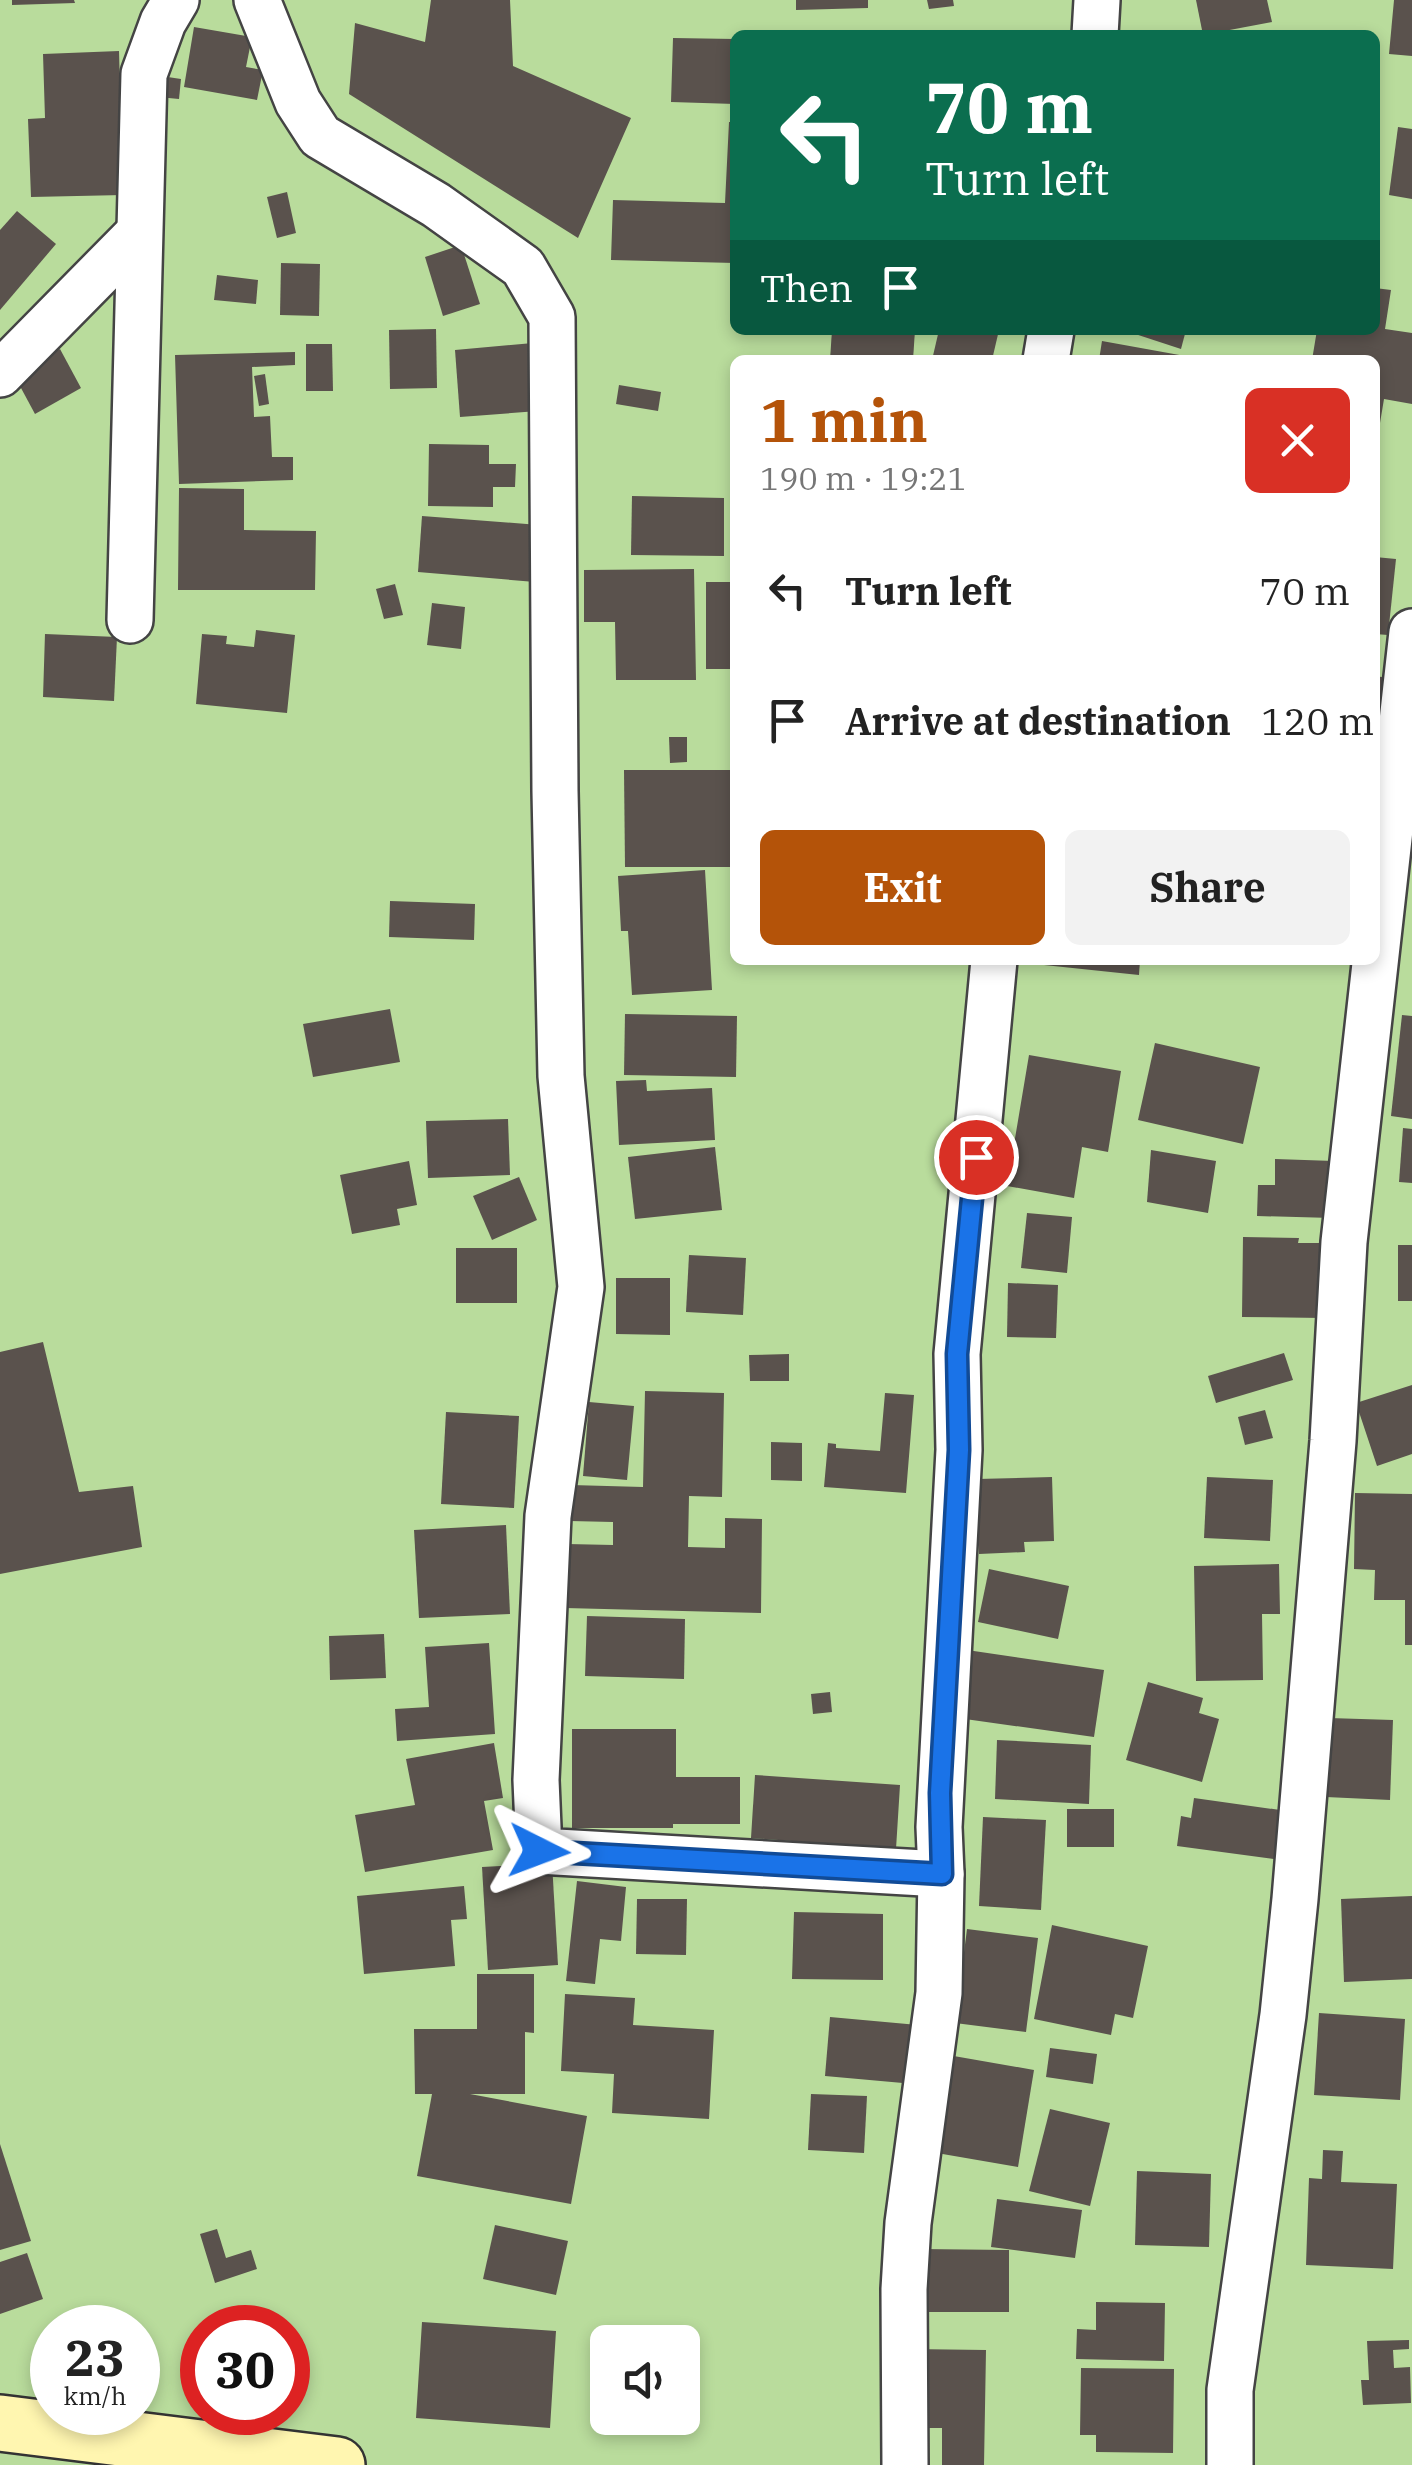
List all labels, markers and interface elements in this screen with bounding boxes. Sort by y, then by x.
text: 70 m [925,61,1093,152]
icon: left [760,70,890,200]
text: Turn left [925,149,1109,207]
icon: arrive [873,260,928,315]
text: Then [760,263,853,312]
text: 1 min [760,380,928,459]
button: close [1245,388,1350,493]
text: 190 m · 19:21 [760,457,967,499]
icon: left [760,563,815,618]
text: Turn left [845,566,1012,615]
text: 70 m [1259,566,1350,615]
icon: arrive [760,693,815,748]
text: Arrive at destination [845,696,1231,745]
text: 120 m [1261,696,1374,745]
button: Exit [760,830,1045,945]
button: Share [1065,830,1350,945]
pin [934,1115,1019,1200]
icon: arrive [949,1130,1004,1185]
position arrow [487,1799,591,1903]
speed limit sign: 30 [180,2305,310,2435]
text: 23 [65,2325,125,2390]
map controls [590,2325,700,2435]
button: sound [590,2325,700,2435]
text: km/h [63,2379,127,2412]

